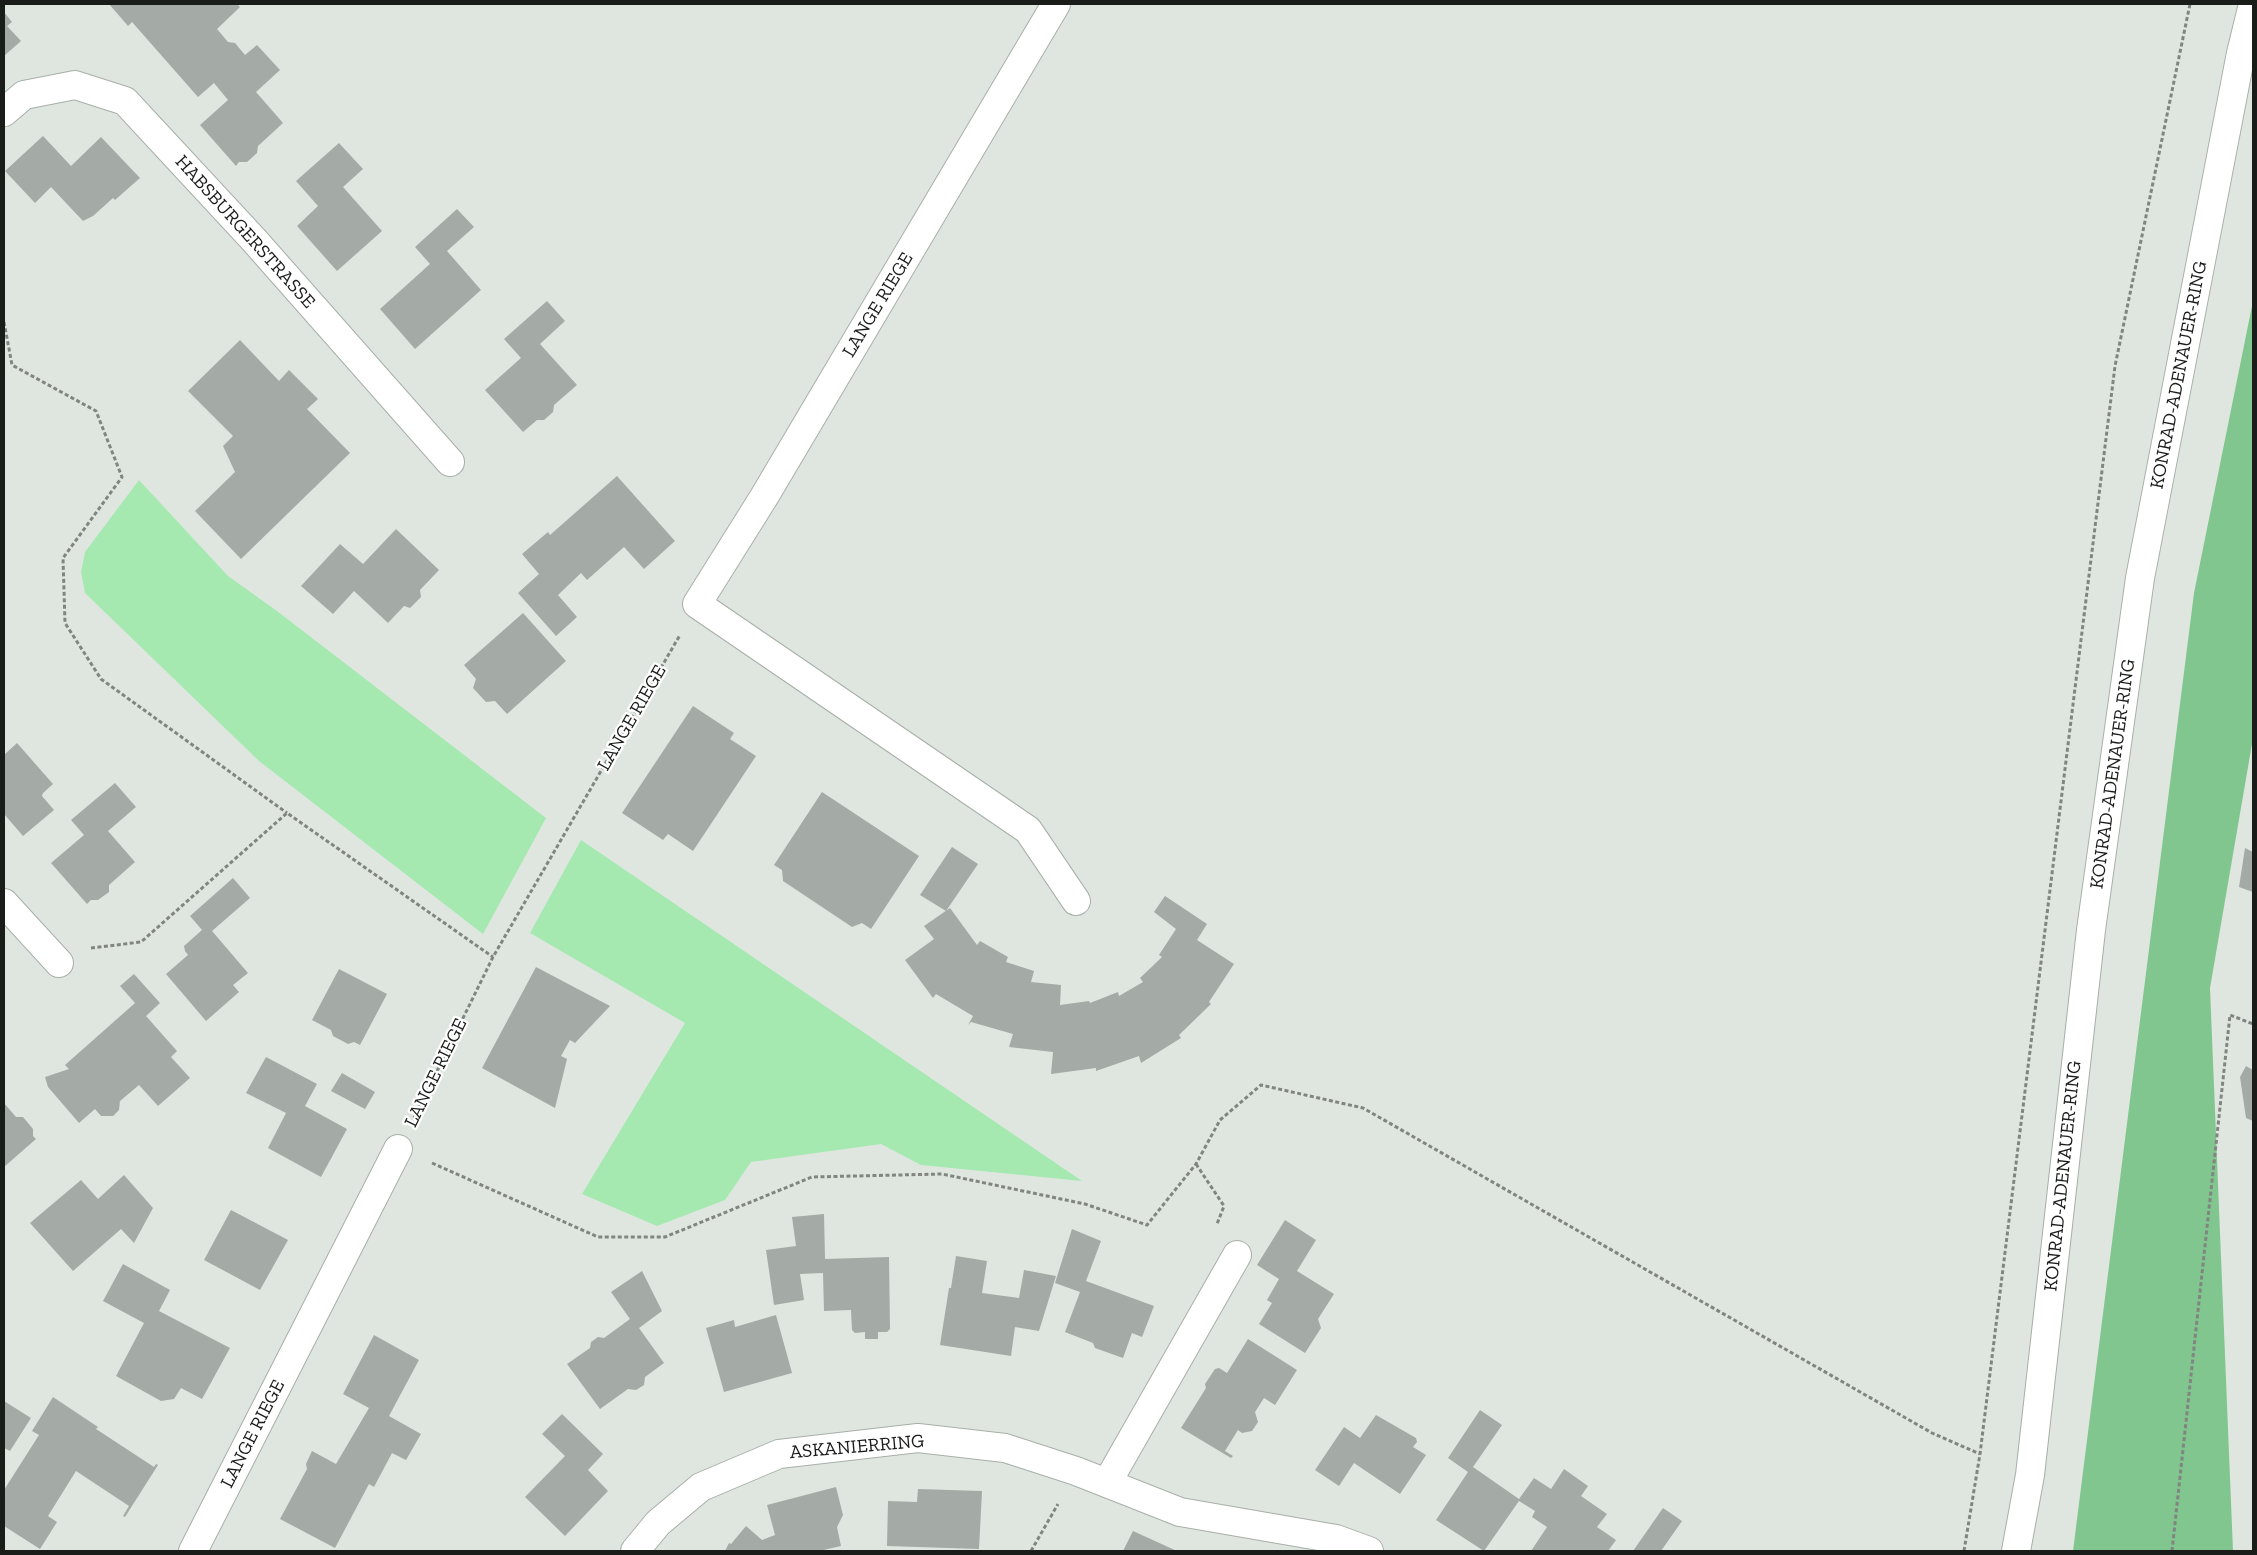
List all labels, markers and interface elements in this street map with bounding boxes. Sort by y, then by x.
street label: HABSBURGERSTRASSE [170,151,320,313]
street label: LANGE RIEGE [838,248,918,362]
street label: KONRAD-ADENAUER-RING [2146,259,2212,491]
street label: KONRAD-ADENAUER-RING [2086,658,2140,890]
street label: LANGE RIEGE [593,661,671,775]
street label: LANGE RIEGE [400,1015,472,1131]
street label: KONRAD-ADENAUER-RING [2040,1060,2086,1292]
street label: LANGE RIEGE [216,1376,290,1492]
street label: ASKANIERRING [789,1430,925,1464]

